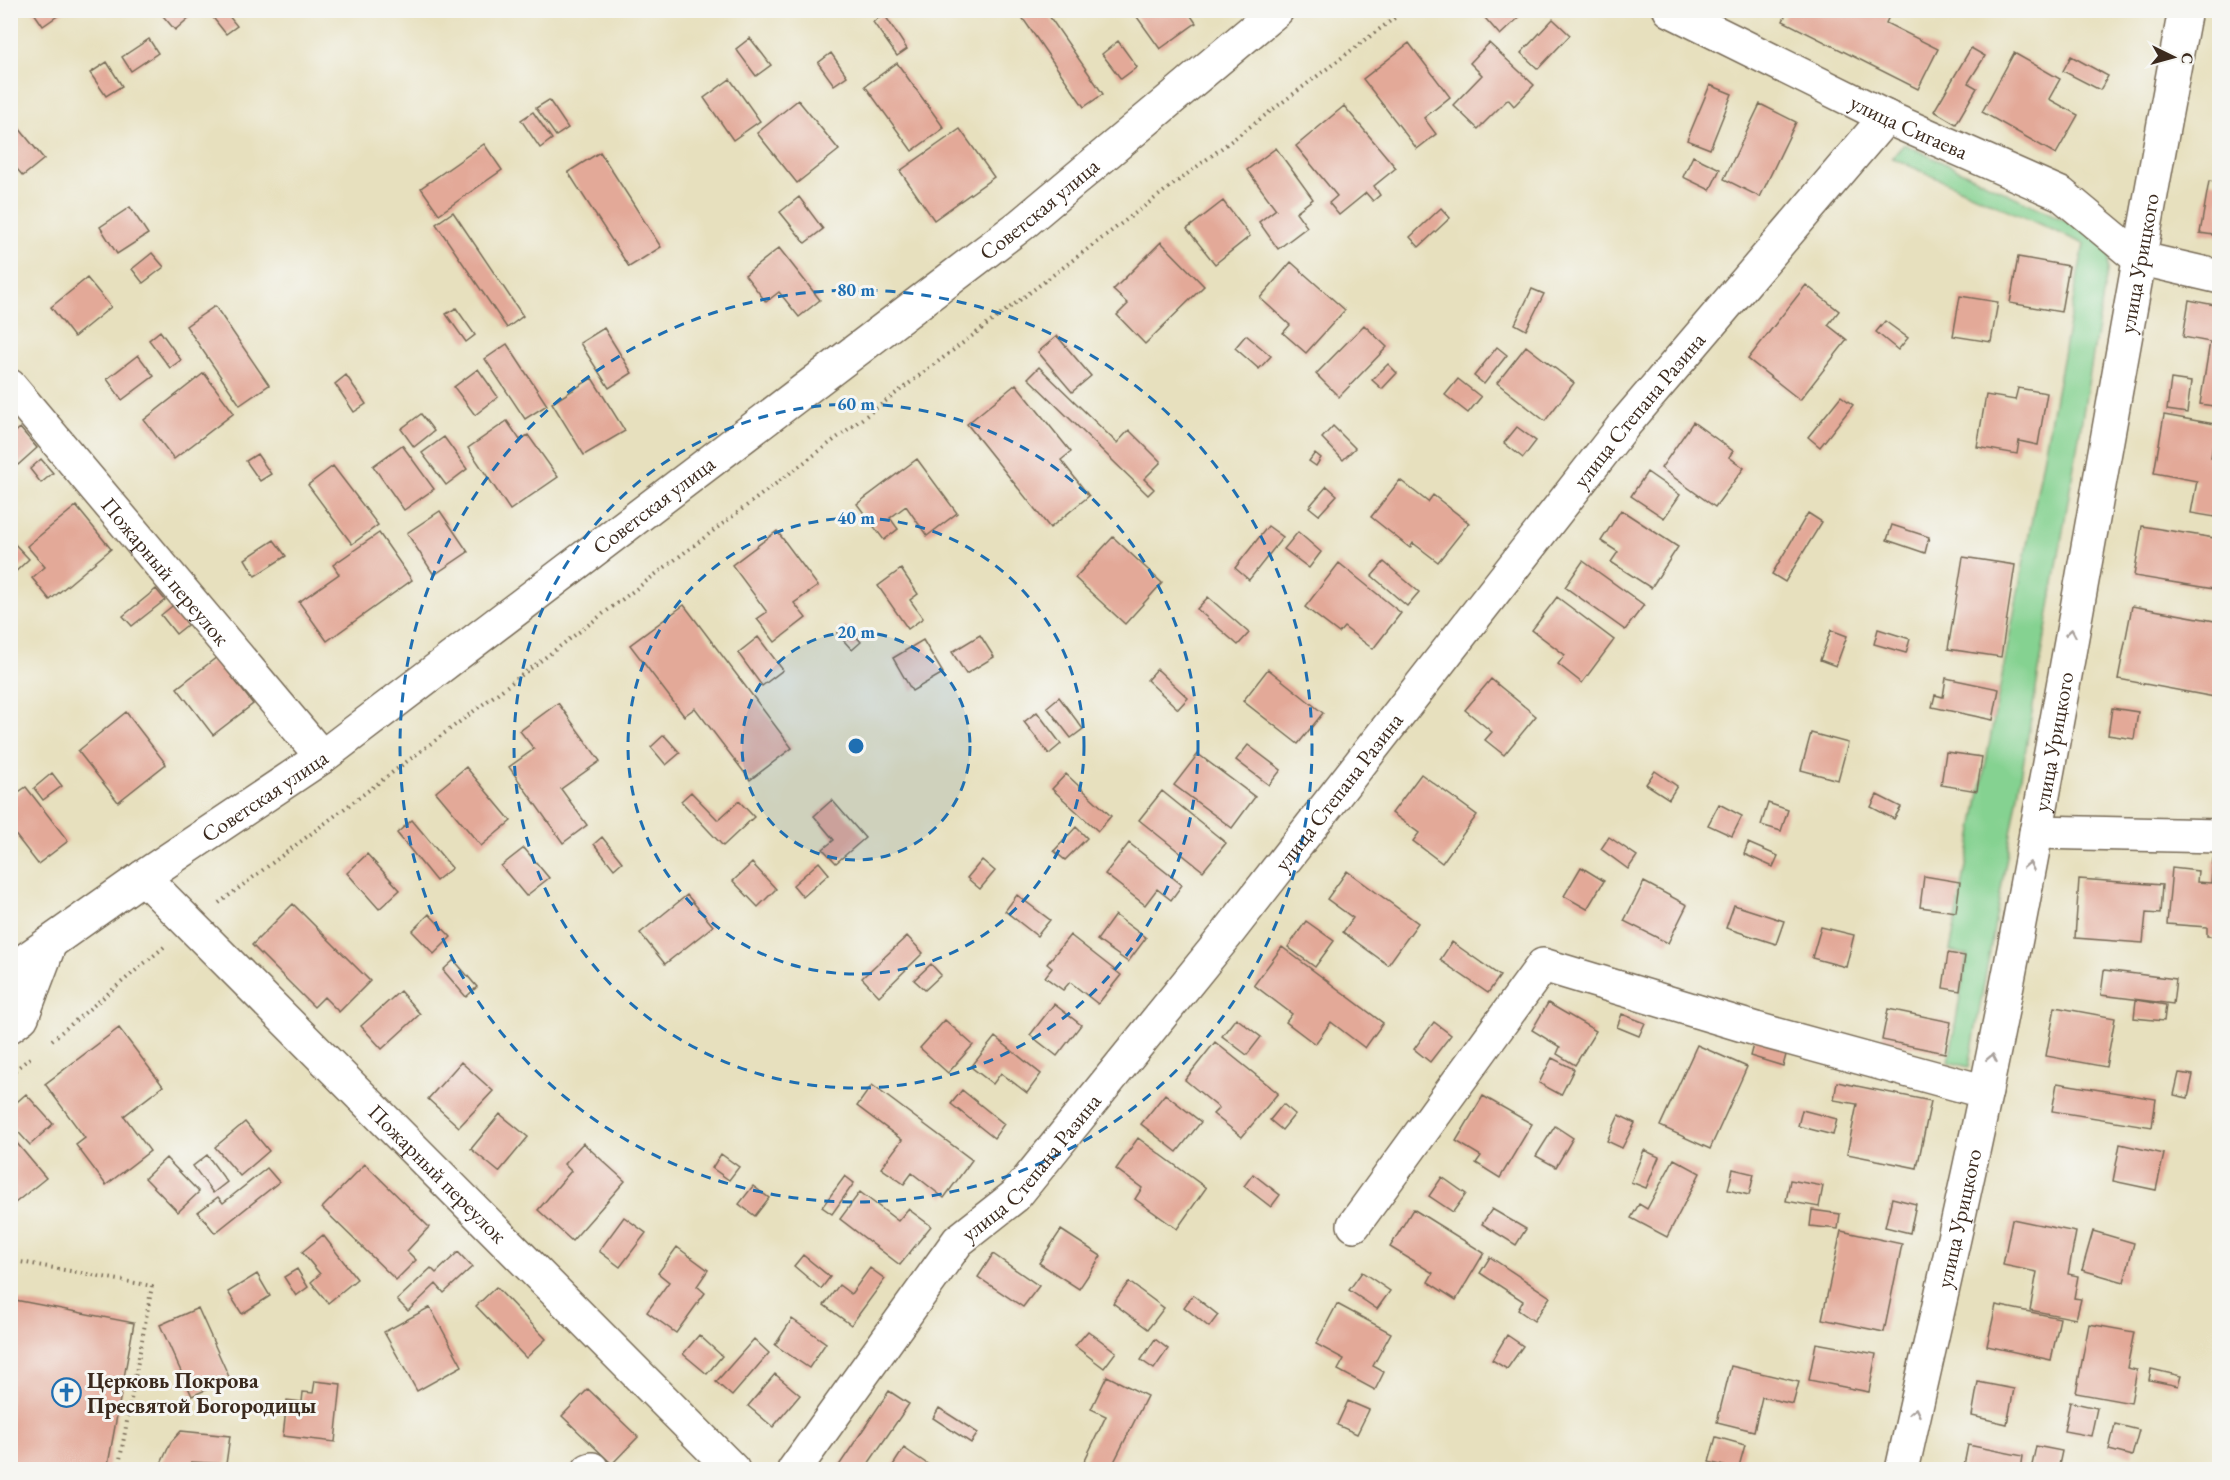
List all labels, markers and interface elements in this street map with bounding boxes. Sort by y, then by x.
north arrow [2143,27,2203,87]
text: С [2176,52,2198,65]
street label: улица Сигаева [1845,87,1973,166]
street label: Советская улица [973,151,1105,266]
street label: улица Урицкого [2112,191,2165,336]
text: 80 m [837,278,875,301]
street label: улица Степана Разина [1566,326,1712,494]
text: 60 m [837,392,875,415]
street label: Советская улица [586,449,721,561]
street label: Пожарный переулок [95,491,237,652]
text: 40 m [837,506,875,529]
text: 20 m [837,620,875,643]
one-way arrow [2064,628,2077,638]
street label: улица Урицкого [2026,669,2080,814]
street label: улица Степана Разина [1267,706,1409,877]
centre of rings [846,736,866,756]
street label: Советская улица [195,743,334,849]
one-way arrow [2022,862,2035,872]
one-way arrow [1985,1053,1998,1063]
street label: улица Степана Разина [955,1087,1107,1248]
street label: Пожарный переулок [362,1097,514,1250]
street label: улица Урицкого [1929,1146,1988,1291]
place label: Церковь Покрова Пресвятой Богородицы [87,1366,317,1420]
church icon: Церковь Покрова Пресвятой Богородицы [50,1377,82,1409]
one-way arrow [1908,1408,1921,1418]

